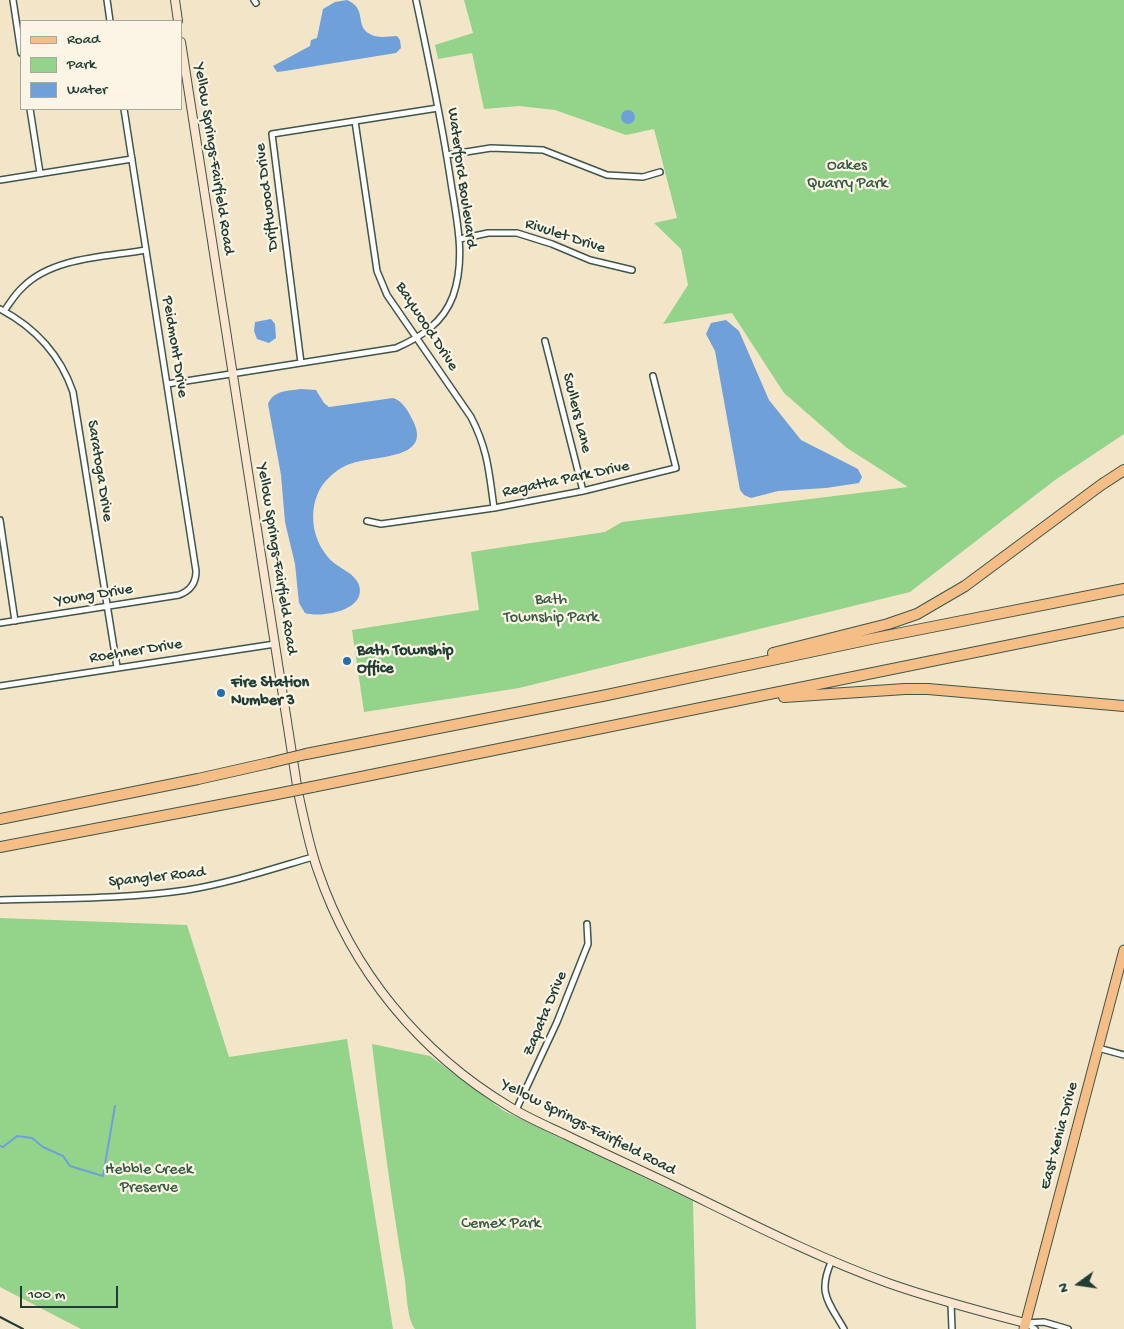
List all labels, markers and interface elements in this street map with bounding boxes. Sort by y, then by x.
legend [20,20,182,110]
text: Road [67,31,100,49]
text: Park [67,56,96,74]
street label: Yellow Springs-Fairfield Road [188,62,238,256]
text: Water [67,81,107,99]
street label: Waterford Boulevard [442,106,480,250]
street label: Driftwood Drive [252,142,284,252]
park label: Oakes Quarry Park [807,157,887,195]
street label: Rivulet Drive [522,215,608,259]
street label: Baywood Drive [390,279,462,375]
street label: Peidmont Drive [157,295,191,399]
street label: Scullers Lane [557,371,595,455]
street label: Saratoga Drive [82,419,116,523]
street label: Regatta Park Drive [501,457,631,503]
street label: Yellow Springs-Fairfield Road [251,462,301,656]
street label: Young Drive [54,580,134,612]
park label: Bath Township Park [504,591,598,629]
street label: Roehner Drive [88,635,184,669]
place label: Bath Township Office [357,642,453,680]
marker: Bath Township Office [341,655,353,667]
place label: Fire Station Number 3 [231,674,309,712]
marker: Fire Station Number 3 [215,687,227,699]
street label: Spangler Road [108,863,206,893]
street label: Zapata Drive [520,969,572,1059]
street label: Yellow Springs-Fairfield Road [497,1075,679,1181]
street label: East Xenia Drive [1036,1080,1084,1192]
park label: Hebble Creek Preserve [105,1161,193,1199]
park label: Cemex Park [461,1215,541,1235]
north arrow [1054,1259,1104,1309]
scale bar [22,1276,120,1308]
text: N [1055,1281,1073,1294]
text: 100 m [28,1286,65,1304]

